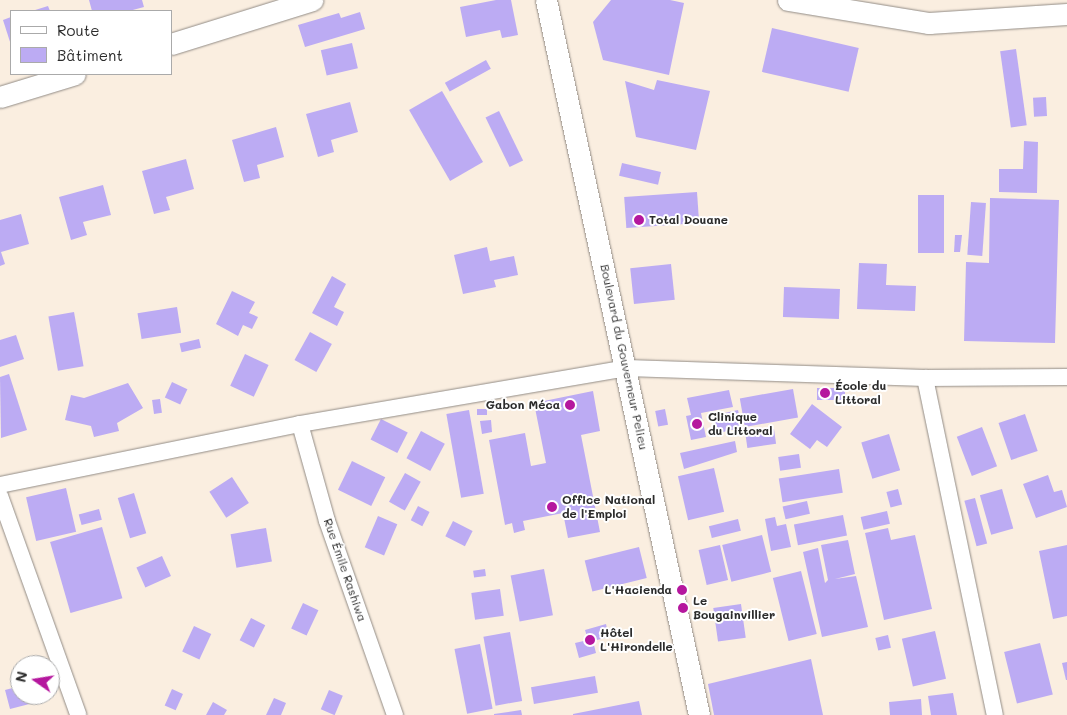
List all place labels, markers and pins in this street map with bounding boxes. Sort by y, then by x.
place label: Total Douane [649,213,728,227]
marker: Total Douane [633,214,645,226]
place label: École du Littoral [835,379,886,407]
marker: École du Littoral [819,387,831,399]
place label: Gabon Méca [486,398,560,412]
marker: Gabon Méca [564,399,576,411]
place label: Clinique du Littoral [708,410,773,438]
marker: Clinique du Littoral [690,417,704,431]
place label: Office National de l'Emploi [562,493,655,521]
marker: Office National de l'Emploi [546,501,558,513]
place label: L'Hacienda [605,583,672,597]
marker: L'Hacienda [676,584,688,596]
place label: Le Bougainvillier [693,594,775,622]
marker: Le Bougainvillier [677,602,689,614]
place label: Hôtel L'Hirondelle [600,626,673,654]
marker: Hôtel L'Hirondelle [584,634,596,646]

